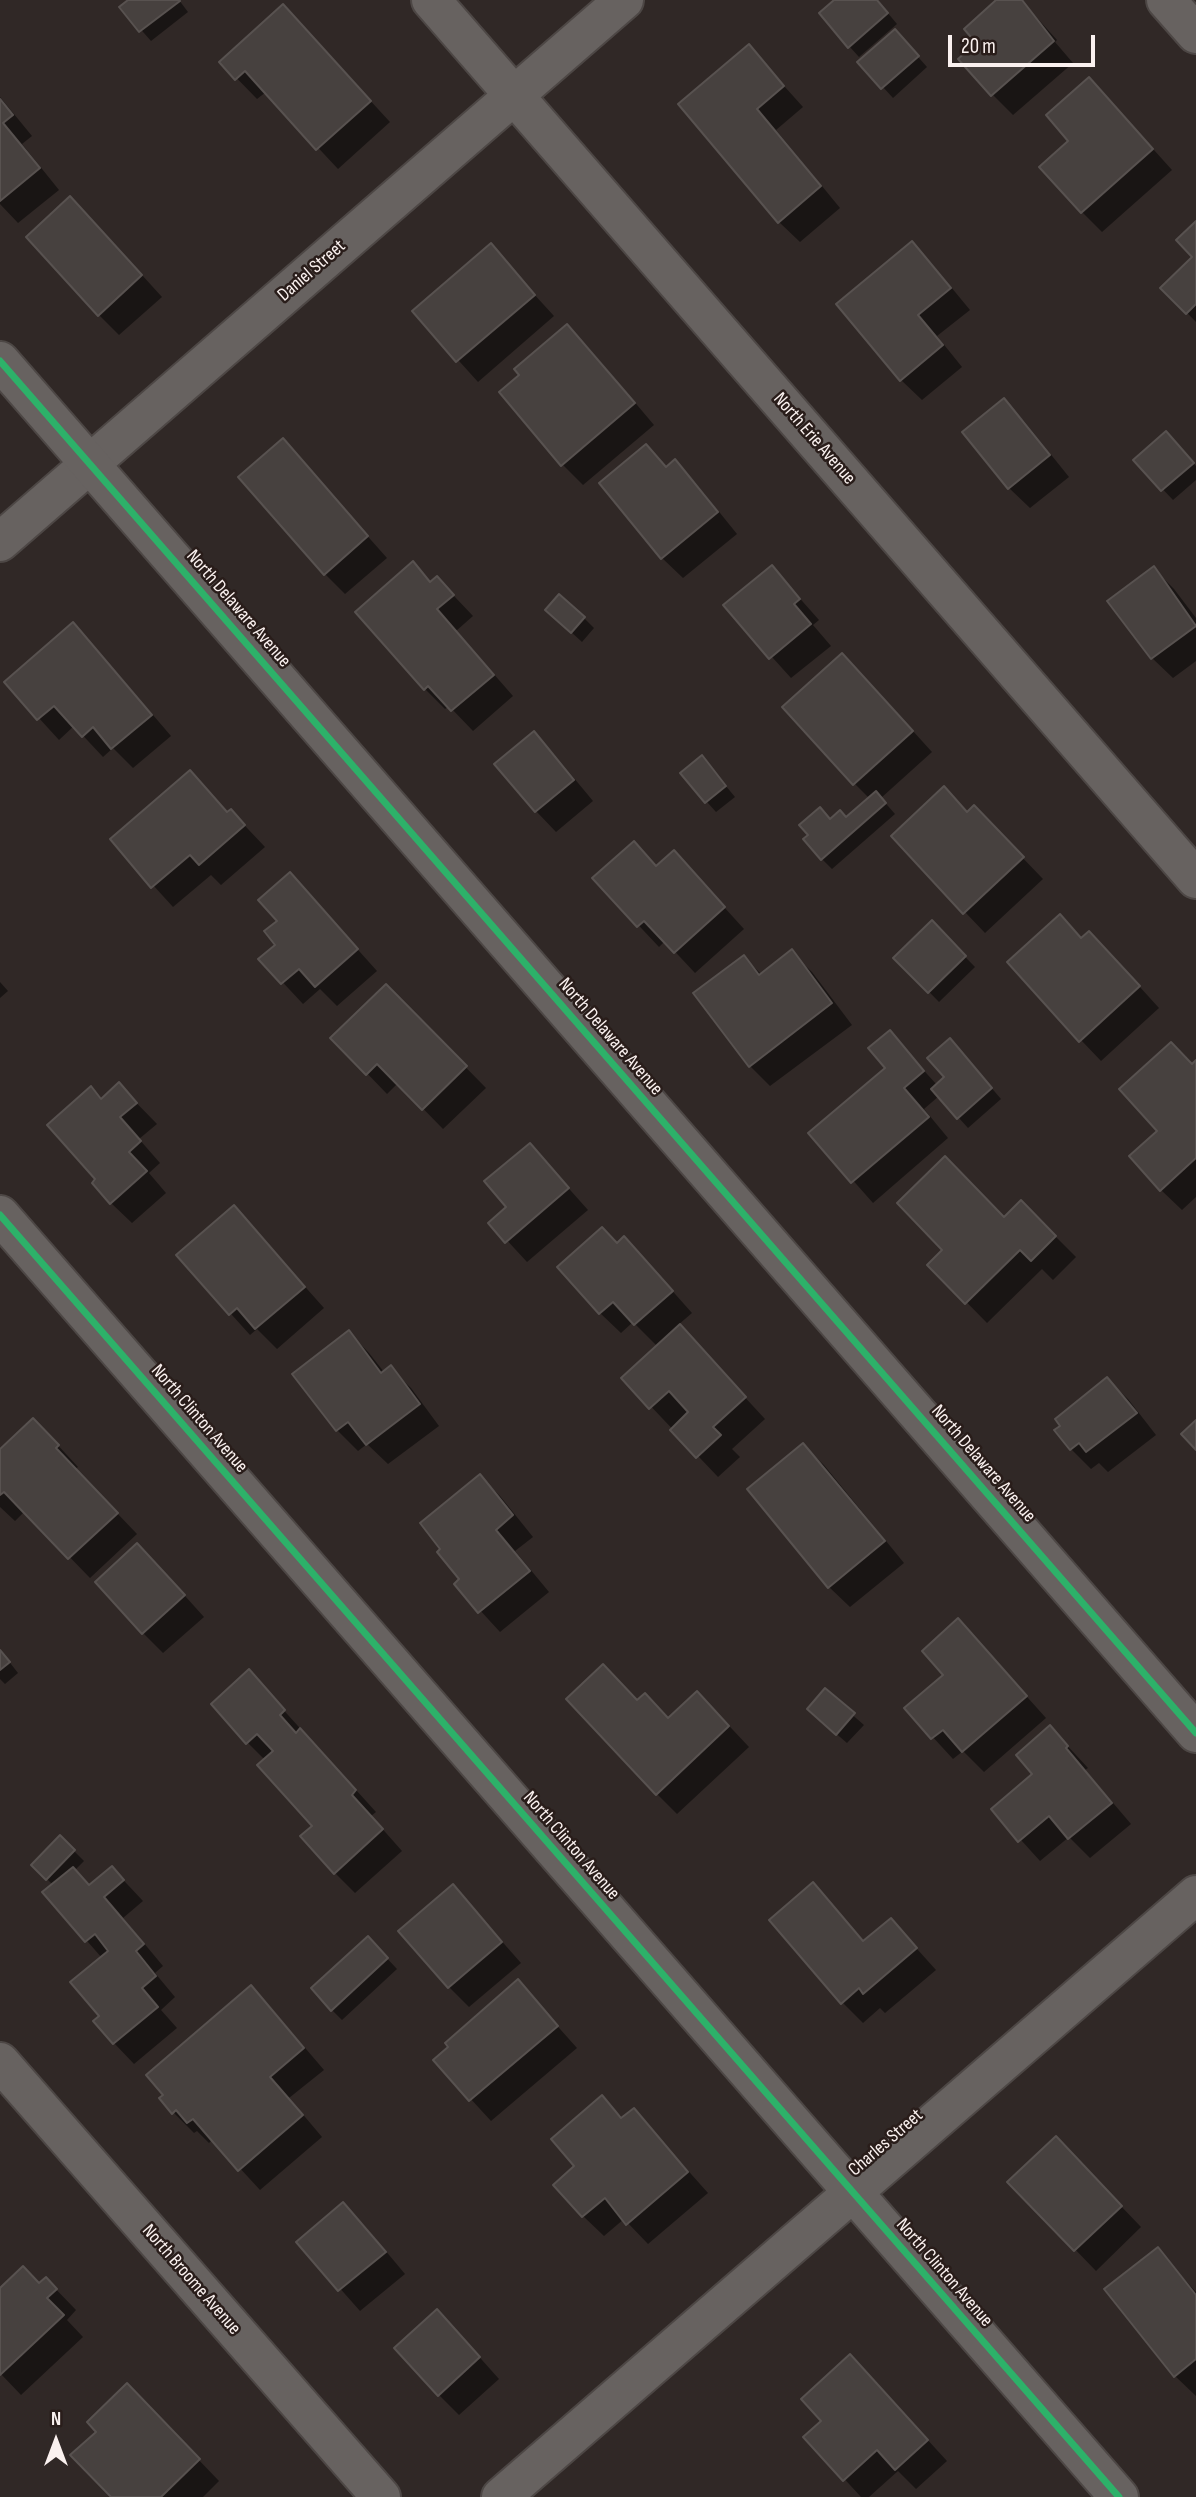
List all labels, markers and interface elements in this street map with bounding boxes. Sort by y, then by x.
scale bar [951,21,1098,65]
text: 20 m [961,34,996,59]
street label: Daniel Street [273,235,351,307]
street label: North Erie Avenue [768,388,860,490]
street label: North Delaware Avenue [181,546,295,672]
street label: North Delaware Avenue [553,974,667,1100]
street label: North Clinton Avenue [146,1360,252,1478]
street label: North Delaware Avenue [926,1401,1040,1527]
street label: North Clinton Avenue [518,1787,624,1905]
street label: Charles Street [844,2104,928,2182]
street label: North Clinton Avenue [891,2214,997,2332]
street label: North Broome Avenue [137,2220,245,2340]
north arrow [21,2406,91,2476]
text: N [51,2408,61,2431]

